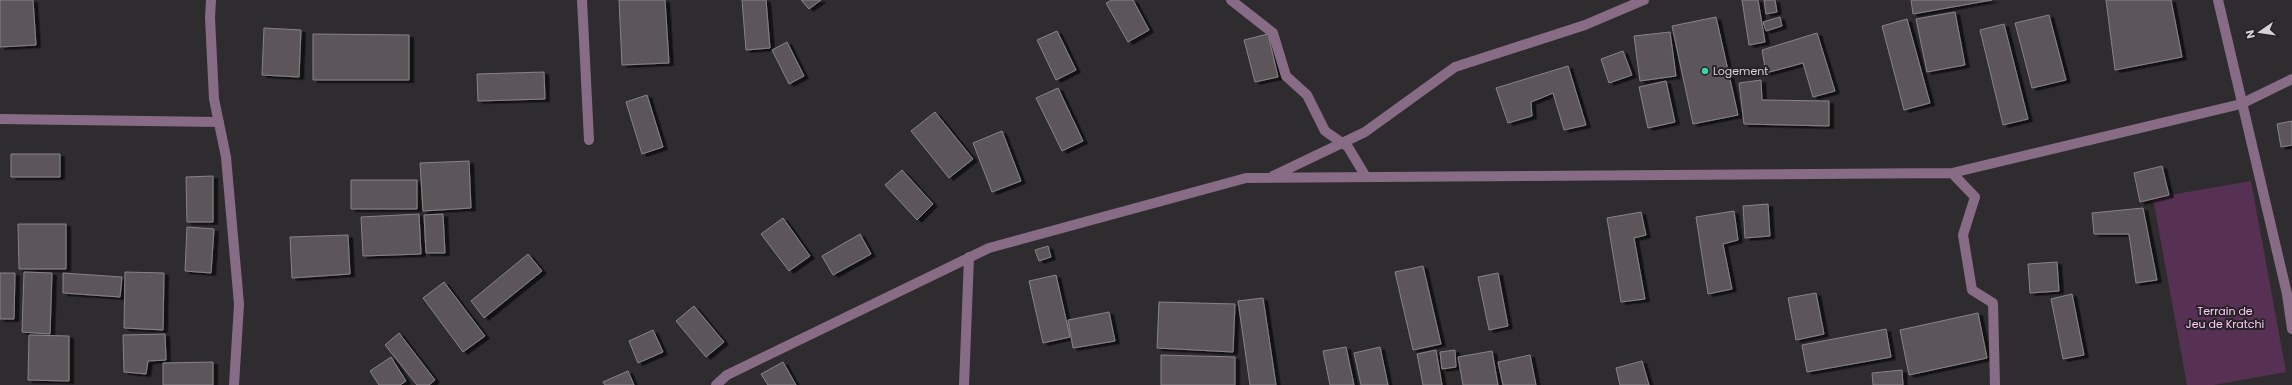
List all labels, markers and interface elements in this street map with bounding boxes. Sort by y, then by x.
north arrow [2240,12,2280,52]
text: N [2242,28,2259,40]
place label: Logement [1713,63,1768,79]
marker: Logement [1700,66,1710,76]
park label: Terrain de Jeu de Kratchi [2186,303,2264,332]

